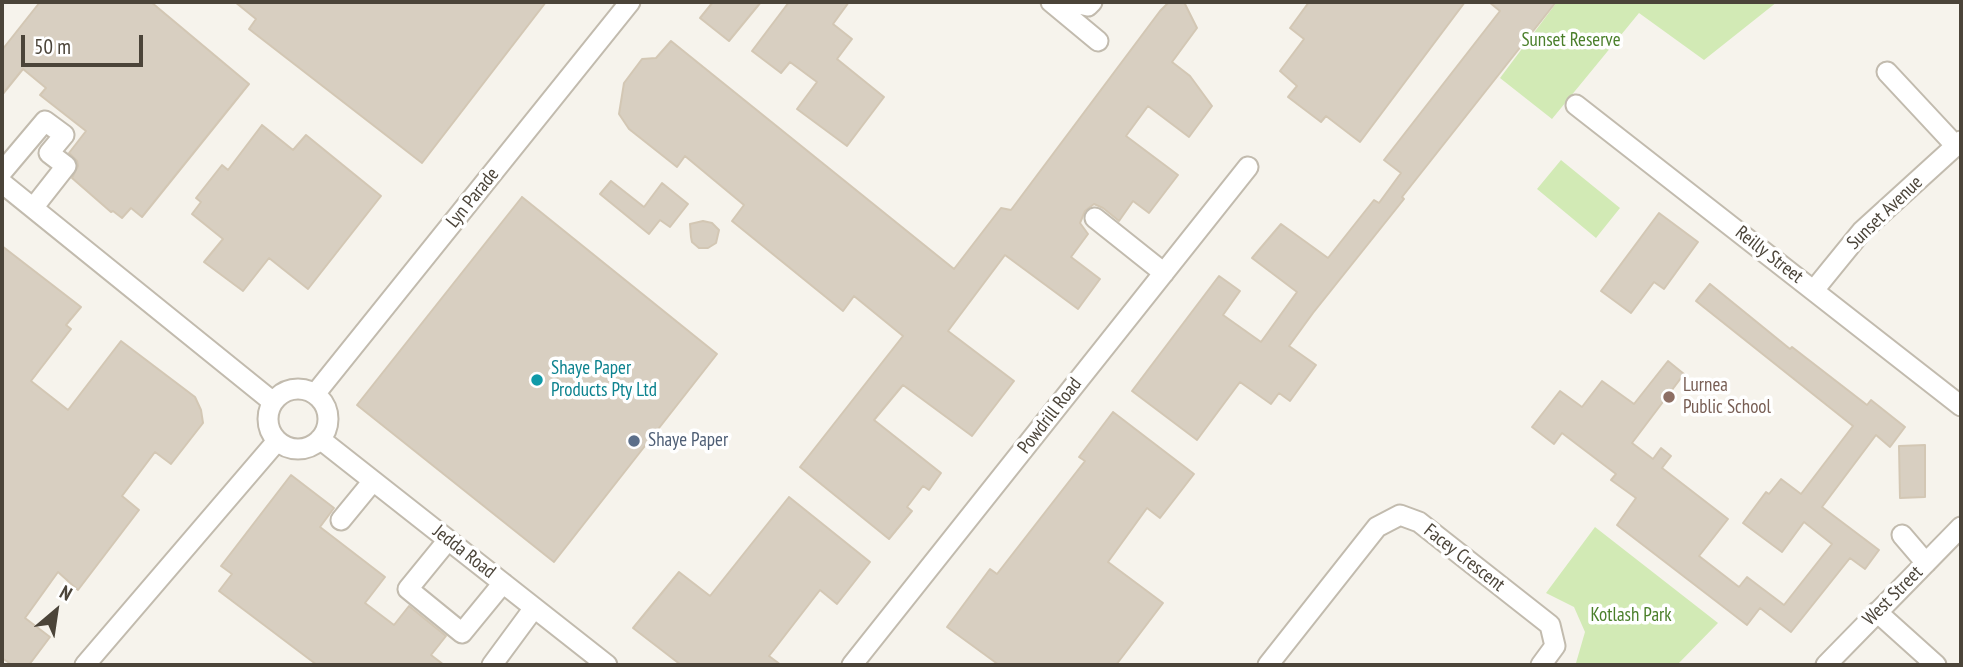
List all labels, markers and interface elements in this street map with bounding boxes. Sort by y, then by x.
scale bar [24,21,147,65]
park label: Sunset Reserve [1521,30,1621,52]
text: 50 m [34,33,71,60]
street label: Lyn Parade [442,163,504,233]
street label: Sunset Avenue [1842,171,1928,255]
street label: Reilly Street [1731,221,1807,289]
place label: Shaye Paper Products Pty Ltd [551,358,657,402]
marker: Shaye Paper Products Pty Ltd [529,372,545,388]
street label: Powdrill Road [1013,373,1087,459]
place label: Lurnea Public School [1683,375,1771,419]
marker: Lurnea Public School [1661,389,1677,405]
place label: Shaye Paper [648,430,728,452]
marker: Shaye Paper [626,433,642,449]
street label: Facey Crescent [1419,519,1509,597]
street label: Jedda Road [428,521,500,583]
street label: West Street [1858,561,1928,631]
north arrow [21,576,91,646]
text: N [56,580,76,606]
park label: Kotlash Park [1590,605,1672,627]

